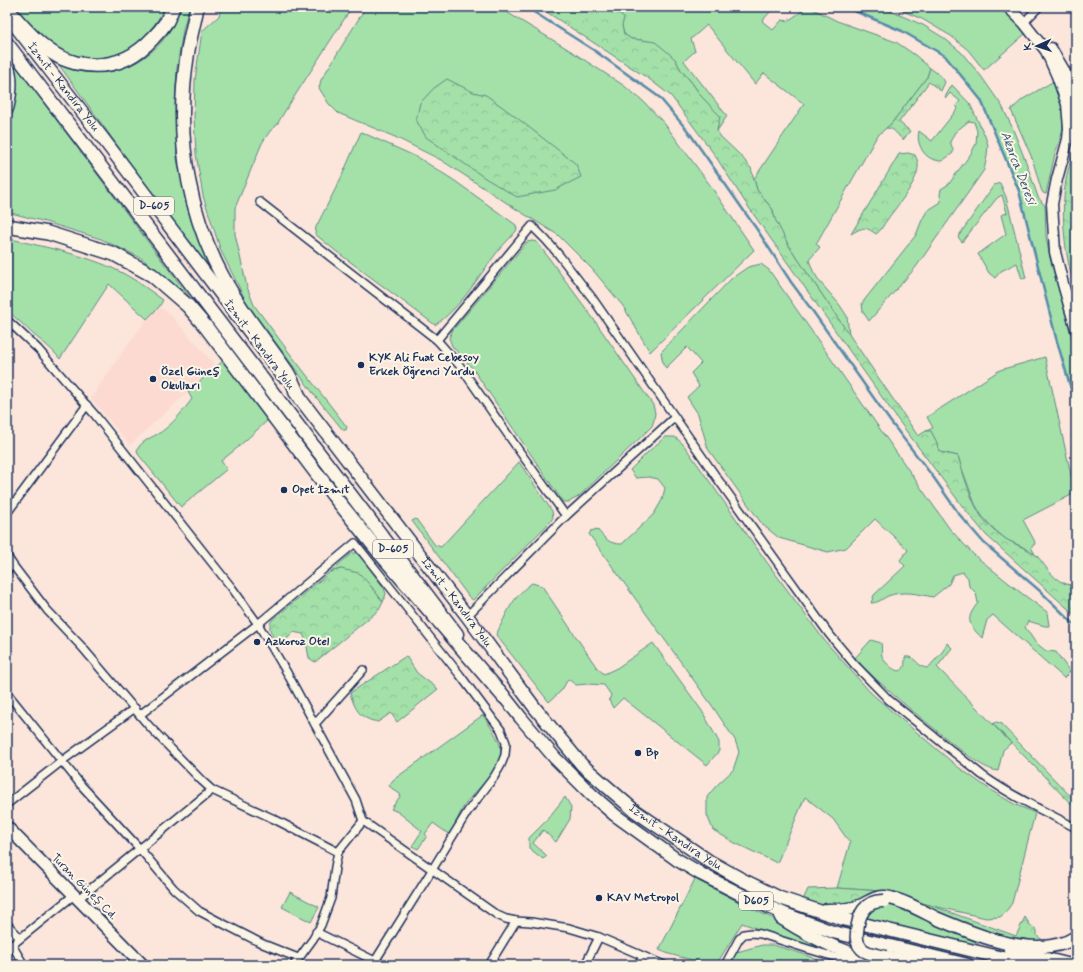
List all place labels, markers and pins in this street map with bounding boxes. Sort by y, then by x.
place label: KYK Ali Fuat Cebesoy Erkek Öğrenci Yurdu [369,350,479,380]
marker: KYK Ali Fuat Cebesoy Erkek Öğrenci Yurdu [356,360,366,370]
place label: Özel Güneş Okulları [161,364,220,394]
marker: Özel Güneş Okulları [148,374,158,384]
place label: Opet İzmit [292,482,350,498]
marker: Opet İzmit [279,485,289,495]
place label: Azkoroz Otel [265,634,330,650]
marker: Azkoroz Otel [252,637,262,647]
place label: Bp [646,745,660,761]
marker: Bp [633,748,643,758]
place label: KAV Metropol [607,890,679,906]
marker: KAV Metropol [594,893,604,903]

